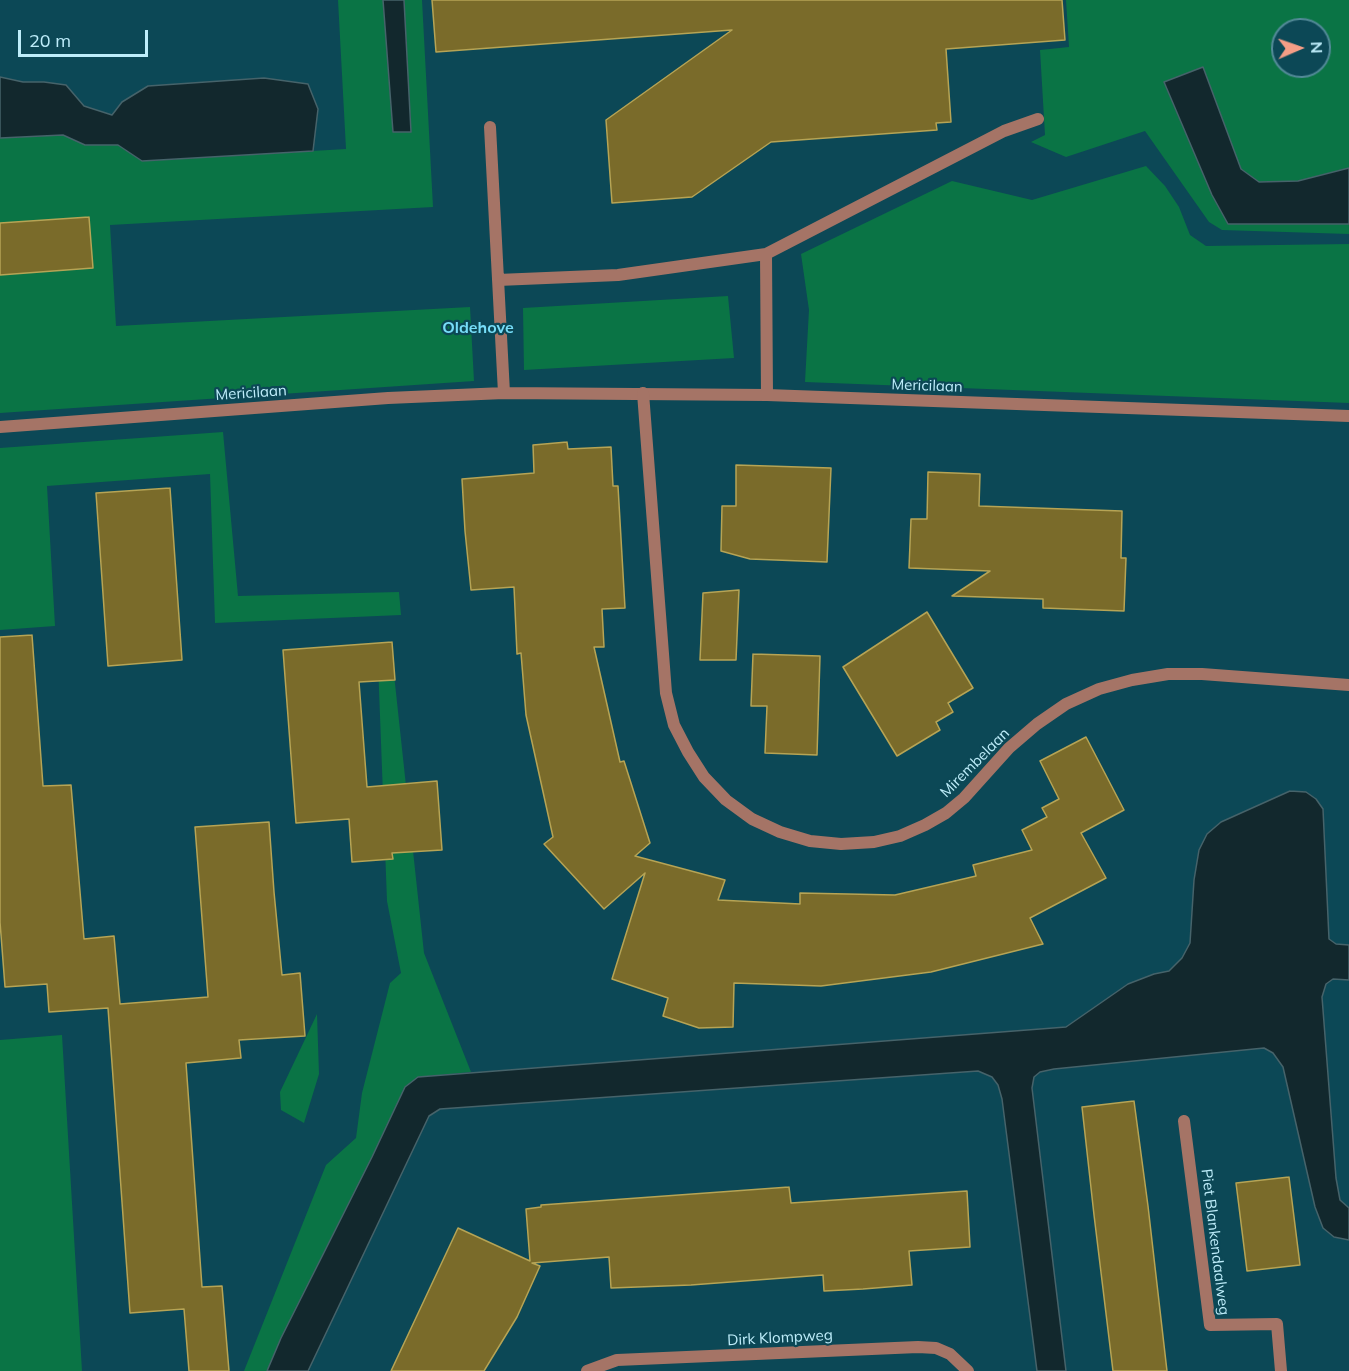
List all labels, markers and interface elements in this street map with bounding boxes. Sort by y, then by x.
scale bar [21,18,152,56]
north arrow [1271,18,1331,78]
text: 20 m [29,29,71,52]
text: N [1307,41,1327,54]
district label: Oldehove [442,318,514,338]
street label: Mericilaan [891,376,963,396]
street label: Mericilaan [215,382,287,404]
street label: Mirembelaan [937,725,1013,801]
street label: Piet Blankendaalweg [1197,1168,1233,1316]
street label: Dirk Klompweg [727,1326,833,1350]

